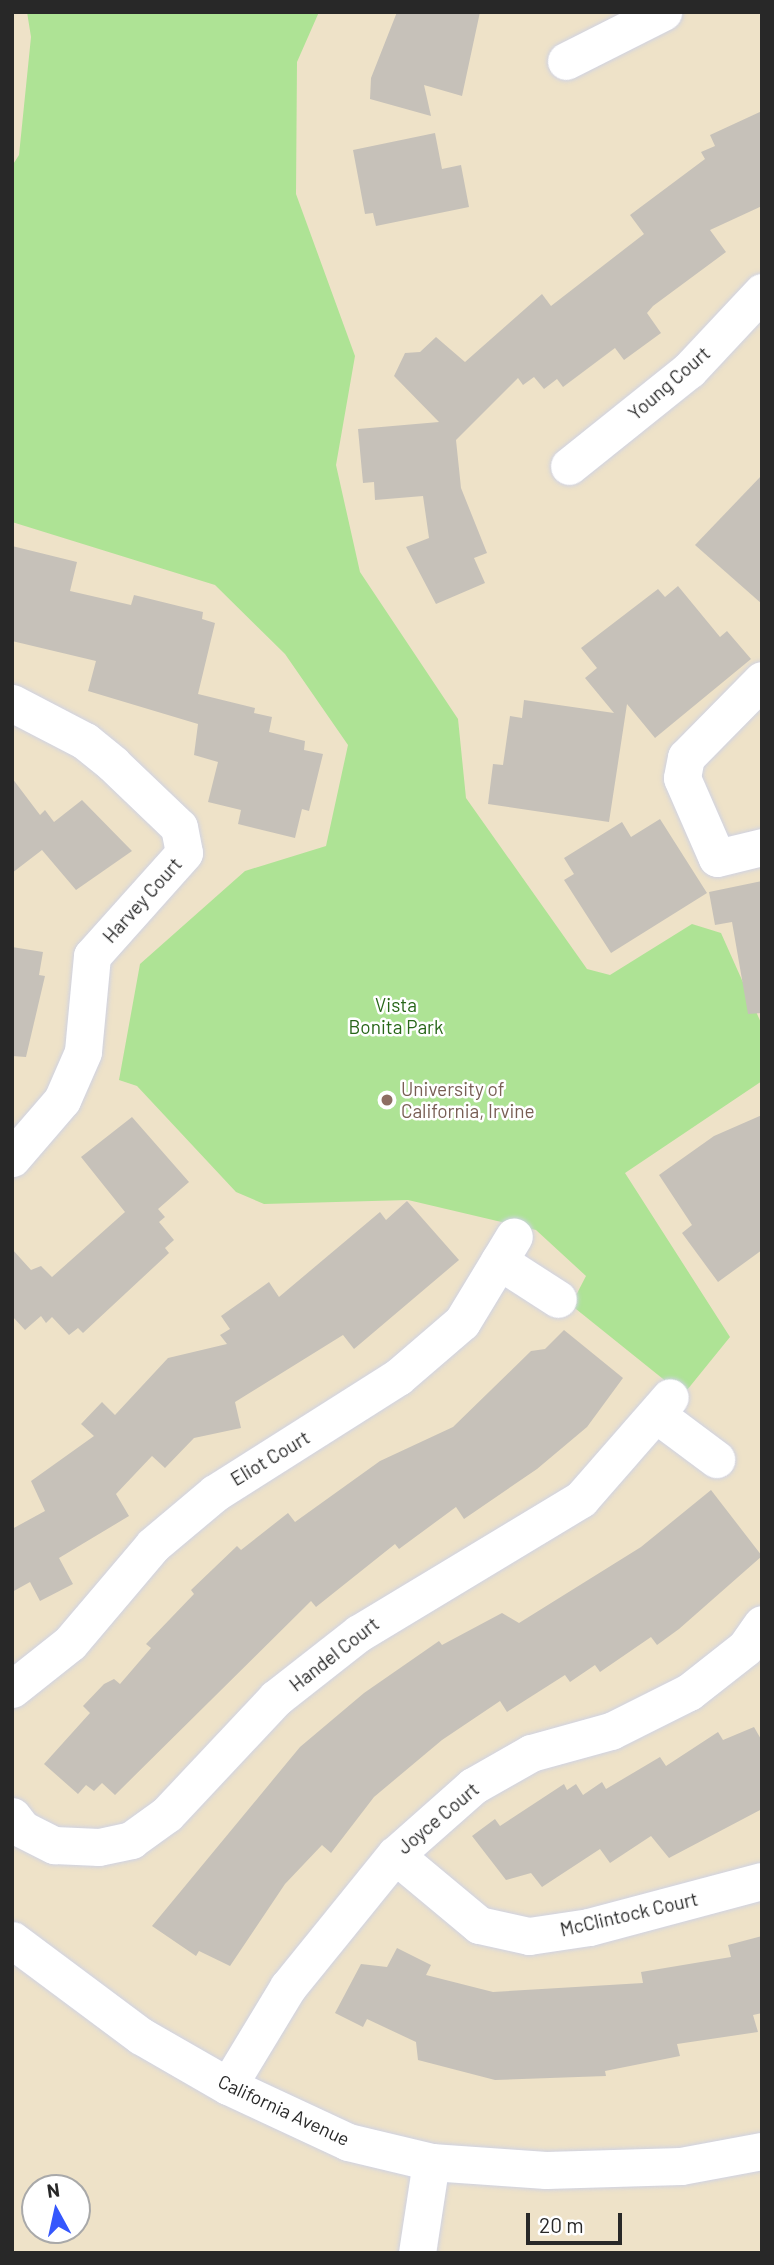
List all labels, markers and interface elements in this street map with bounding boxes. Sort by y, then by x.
street label: Young Court [624,341,714,425]
street label: Harvey Court [98,853,186,947]
park label: Vista Bonita Park [348,994,444,1038]
place label: University of California, Irvine [401,1078,535,1122]
marker: University of California, Irvine [379,1092,395,1108]
street label: Eliot Court [226,1426,314,1490]
street label: Handel Court [285,1612,383,1696]
street label: Joyce Court [393,1777,483,1859]
street label: McClintock Court [558,1887,700,1941]
street label: California Avenue [215,2070,353,2150]
north arrow [21,2174,91,2244]
text: N [45,2177,61,2202]
scale bar [529,2198,625,2242]
text: 20 m [539,2212,584,2237]

